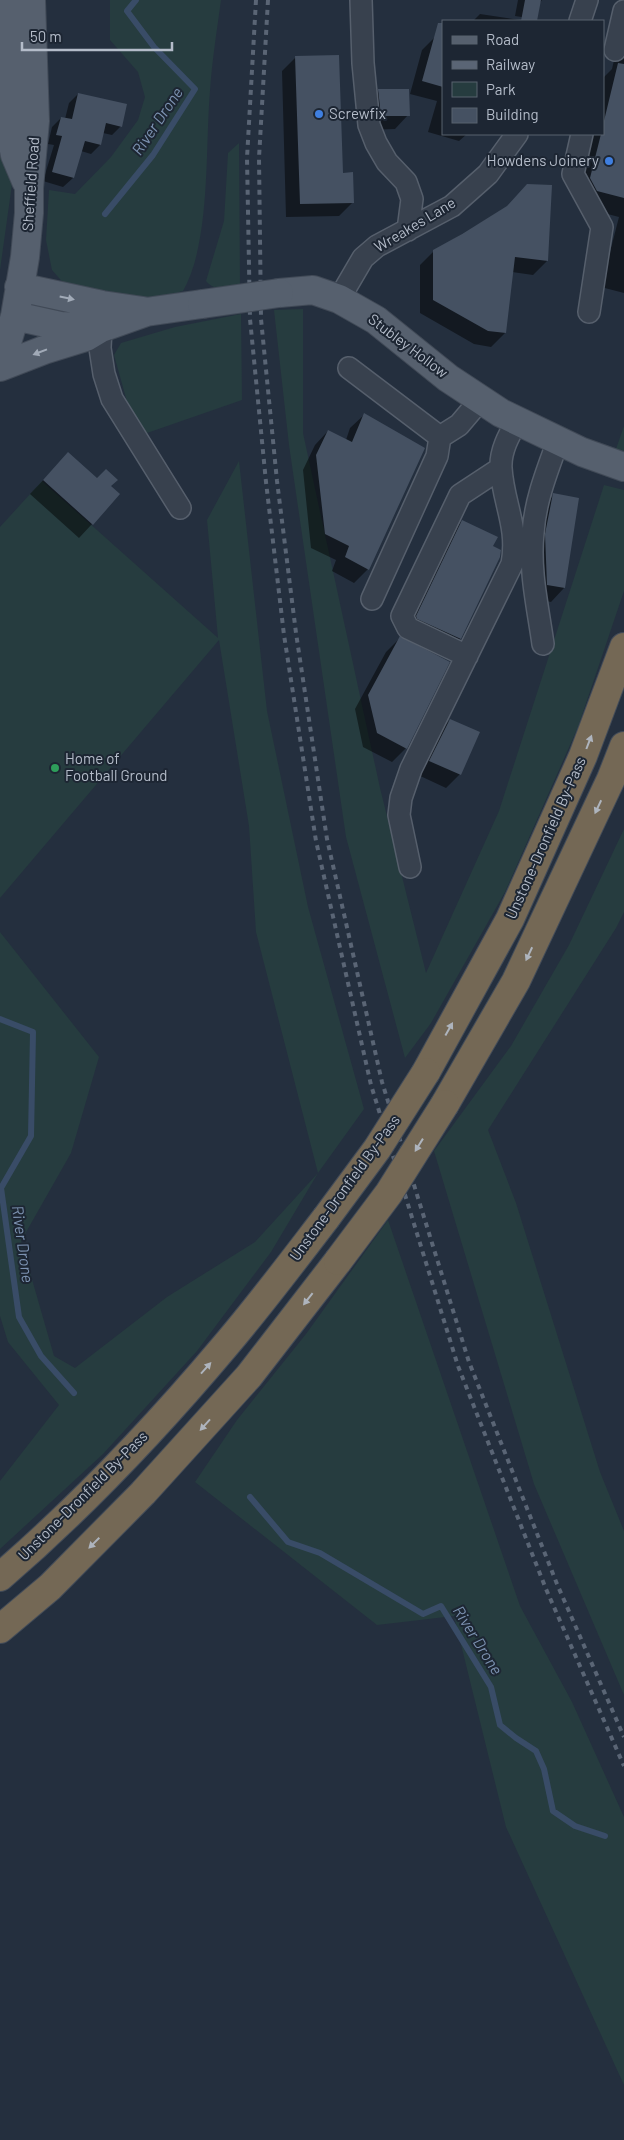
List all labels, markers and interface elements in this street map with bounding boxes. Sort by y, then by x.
scale bar [22,20,172,52]
legend [442,20,604,135]
text: 50 m [30,27,62,45]
text: Road [486,30,519,48]
text: Railway [486,55,535,73]
text: Park [486,80,516,98]
water label: River Drone [127,83,186,158]
place label: Screwfix [329,104,386,122]
text: Building [486,105,539,123]
marker: Screwfix [313,108,325,120]
street label: Sheffield Road [18,136,42,232]
place label: Howdens Joinery [487,151,599,169]
marker: Howdens Joinery [603,155,615,167]
street label: Wreakes Lane [371,193,458,255]
one-way arrow [59,294,75,302]
street label: Stubley Hollow [365,309,452,381]
one-way arrow [32,348,47,356]
one-way arrow [586,734,593,749]
place label: Home of Football Ground [65,749,167,784]
street label: Unstone-Dronfield By-Pass [501,754,589,921]
marker: Home of Football Ground [49,762,61,774]
one-way arrow [594,800,602,814]
one-way arrow [524,947,532,961]
one-way arrow [445,1022,453,1037]
street label: Unstone-Dronfield By-Pass [285,1111,403,1264]
one-way arrow [415,1138,424,1152]
water label: River Drone [9,1204,38,1284]
one-way arrow [303,1292,313,1306]
one-way arrow [200,1362,211,1374]
one-way arrow [199,1418,211,1430]
street label: Unstone-Dronfield By-Pass [14,1427,151,1564]
one-way arrow [88,1537,100,1549]
water label: River Drone [450,1602,507,1678]

